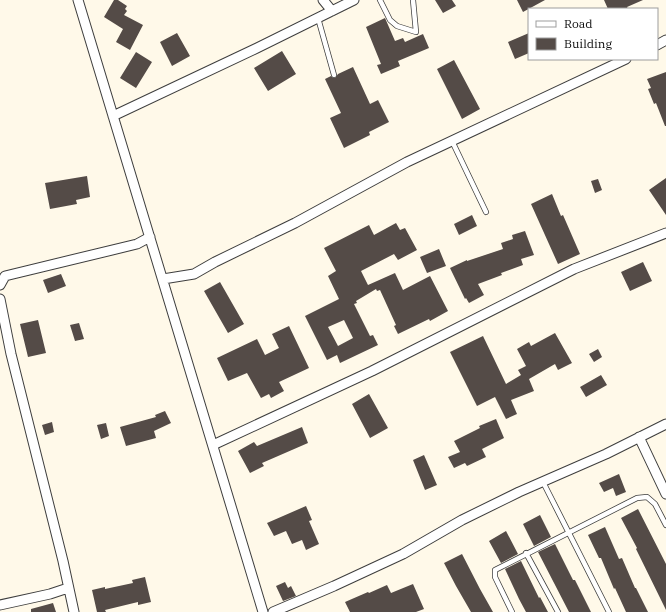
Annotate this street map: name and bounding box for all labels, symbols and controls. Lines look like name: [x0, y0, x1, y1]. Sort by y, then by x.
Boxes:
legend: [528, 8, 658, 60]
text: Road: [564, 16, 593, 31]
text: Building: [564, 36, 612, 51]

